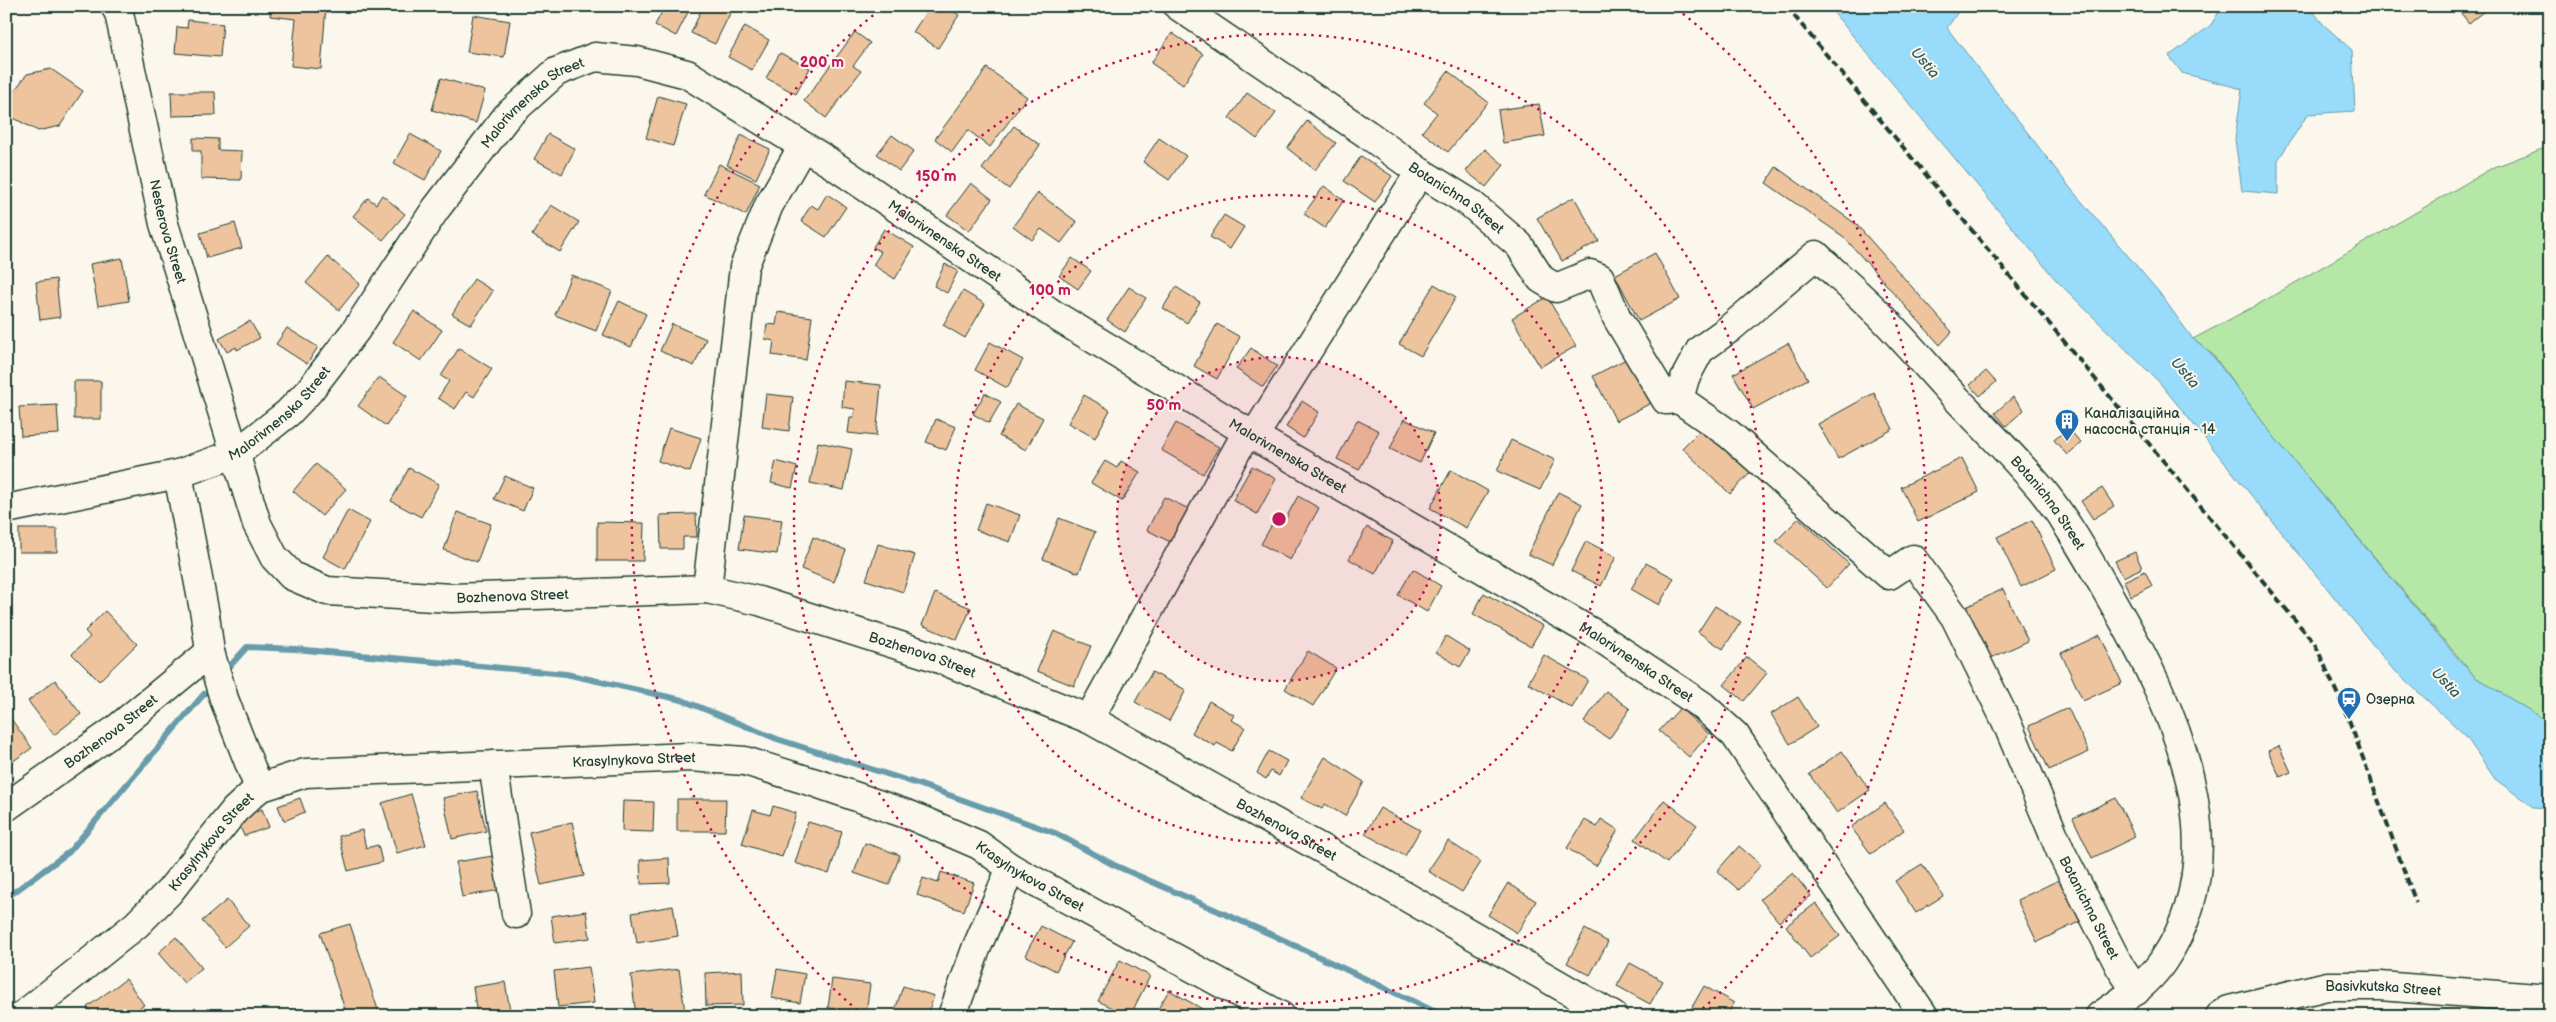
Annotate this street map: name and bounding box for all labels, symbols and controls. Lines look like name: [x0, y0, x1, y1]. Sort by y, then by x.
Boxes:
water label: Ustia: [1907, 44, 1943, 82]
street label: Malorivnenska Street: [477, 53, 587, 151]
text: 200 m: [800, 53, 844, 72]
street label: Botanichna Street: [1405, 158, 1508, 238]
text: 150 m: [915, 167, 957, 186]
street label: Nesterova Street: [146, 178, 191, 286]
street label: Malorivnenska Street: [885, 196, 1005, 285]
text: 100 m: [1029, 281, 1071, 300]
water label: Ustia: [2167, 354, 2203, 392]
street label: Malorivnenska Street: [226, 362, 334, 464]
text: 50 m: [1147, 396, 1182, 415]
place label: Каналізаційна насосна станція - 14: [2084, 405, 2216, 438]
building icon: Каналізаційна насосна станція - 14: [2054, 408, 2080, 442]
street label: Malorivnenska Street: [1226, 415, 1350, 497]
street label: Botanichna Street: [2007, 452, 2089, 553]
centre of rings: [1270, 510, 1288, 528]
street label: Bozhenova Street: [456, 585, 570, 606]
street label: Malorivnenska Street: [1576, 618, 1697, 706]
street label: Bozhenova Street: [867, 628, 979, 681]
water label: Ustia: [2427, 664, 2465, 702]
station icon: Озерна: [2336, 686, 2362, 720]
street label: Bozhenova Street: [61, 690, 161, 772]
place label: Озерна: [2366, 691, 2415, 708]
street label: Krasylnykova Street: [572, 748, 697, 770]
street label: Krasylnykova Street: [165, 788, 257, 894]
street label: Bozhenova Street: [1233, 794, 1341, 864]
street label: Krasylnykova Street: [973, 837, 1088, 915]
street label: Botanichna Street: [2056, 853, 2123, 962]
street label: Basivkutska Street: [2325, 977, 2443, 999]

